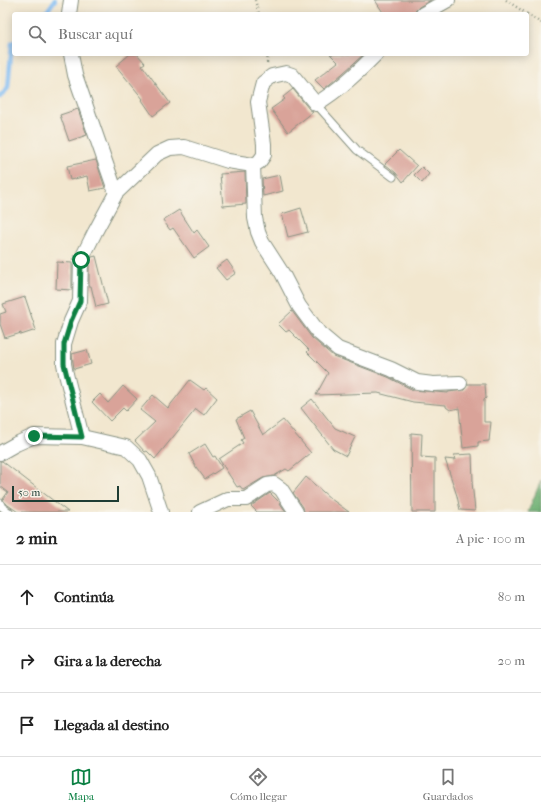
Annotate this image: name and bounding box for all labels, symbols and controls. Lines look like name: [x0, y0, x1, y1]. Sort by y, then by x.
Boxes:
search box: [12, 12, 529, 56]
icon: search: [26, 23, 48, 45]
text: Buscar aquí: [58, 25, 133, 43]
route start: [72, 251, 90, 269]
route end: [25, 427, 43, 445]
scale bar: [12, 484, 119, 503]
text: 50 m: [18, 486, 40, 499]
text: 2 min: [16, 528, 57, 548]
text: A pie · 100 m: [456, 531, 525, 546]
icon: ahead: [16, 586, 38, 608]
text: Continúa: [54, 588, 114, 606]
text: 80 m: [498, 589, 525, 604]
icon: right: [16, 650, 38, 672]
text: Gira a la derecha: [54, 652, 161, 670]
text: 20 m: [498, 653, 525, 668]
icon: arrive: [16, 714, 38, 736]
text: Llegada al destino: [54, 716, 169, 734]
tab: Mapa: [68, 766, 94, 803]
tab: Cómo llegar: [230, 766, 287, 803]
tab: Guardados: [423, 766, 473, 803]

